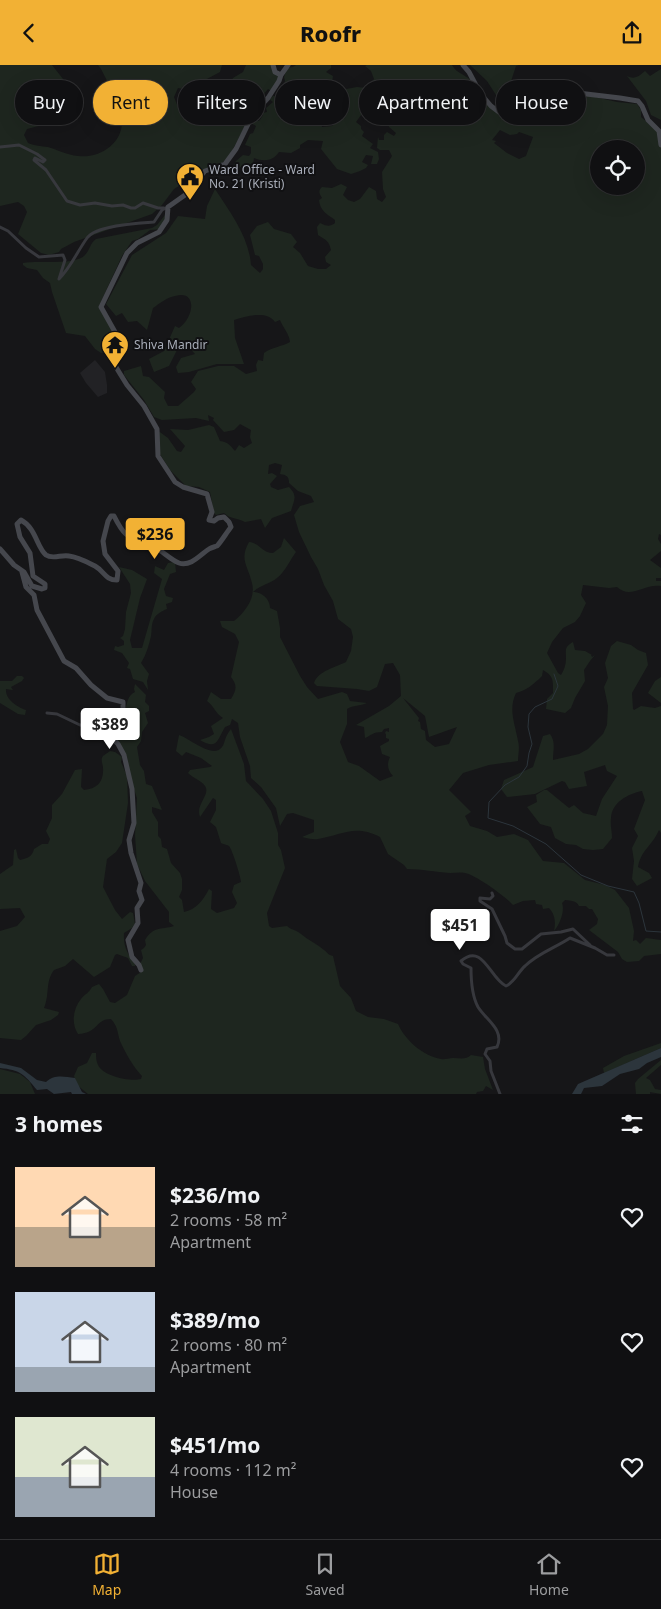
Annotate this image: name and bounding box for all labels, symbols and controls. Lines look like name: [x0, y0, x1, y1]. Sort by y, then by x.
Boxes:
text: Roofr: [300, 18, 361, 48]
icon: back: [15, 19, 43, 47]
icon: share: [618, 19, 646, 47]
chip: Buy: [15, 80, 83, 125]
chip: Rent: [93, 80, 168, 125]
chip: Filters: [178, 80, 265, 125]
chip: New: [275, 80, 349, 125]
chip: Apartment: [359, 80, 486, 125]
chip: House: [496, 80, 586, 125]
map controls: [590, 140, 645, 195]
button: locate: [590, 140, 645, 195]
place label: Ward Office - Ward No. 21 (Kristi): [209, 161, 315, 192]
public building icon: Ward Office - Ward No. 21 (Kristi): [175, 162, 205, 201]
temple icon: Shiva Mandir: [100, 330, 130, 369]
place label: Shiva Mandir: [134, 336, 208, 353]
pin: $236: [125, 517, 185, 560]
text: $236: [137, 523, 173, 545]
pin: $389: [80, 707, 140, 750]
text: $389: [92, 713, 128, 735]
pin: $451: [430, 909, 490, 951]
text: $451: [442, 914, 478, 936]
text: 3 homes: [15, 1110, 103, 1138]
icon: filters: [618, 1110, 646, 1138]
text: $236/mo: [170, 1181, 260, 1209]
icon: home: [55, 1187, 115, 1247]
icon: heart: [618, 1203, 646, 1231]
text: 2 rooms · 58 m²: [170, 1209, 287, 1231]
text: Apartment: [170, 1231, 251, 1253]
text: $389/mo: [170, 1306, 260, 1334]
icon: home: [55, 1312, 115, 1372]
icon: heart: [618, 1328, 646, 1356]
text: 2 rooms · 80 m²: [170, 1334, 287, 1356]
text: Apartment: [170, 1356, 251, 1378]
text: $451/mo: [170, 1431, 260, 1459]
icon: home: [55, 1437, 115, 1497]
icon: heart: [618, 1453, 646, 1481]
text: 4 rooms · 112 m²: [170, 1459, 296, 1481]
text: House: [170, 1481, 218, 1503]
tab: Map: [92, 1550, 121, 1599]
tab: Saved: [306, 1550, 345, 1599]
tab: Home: [529, 1550, 569, 1599]

